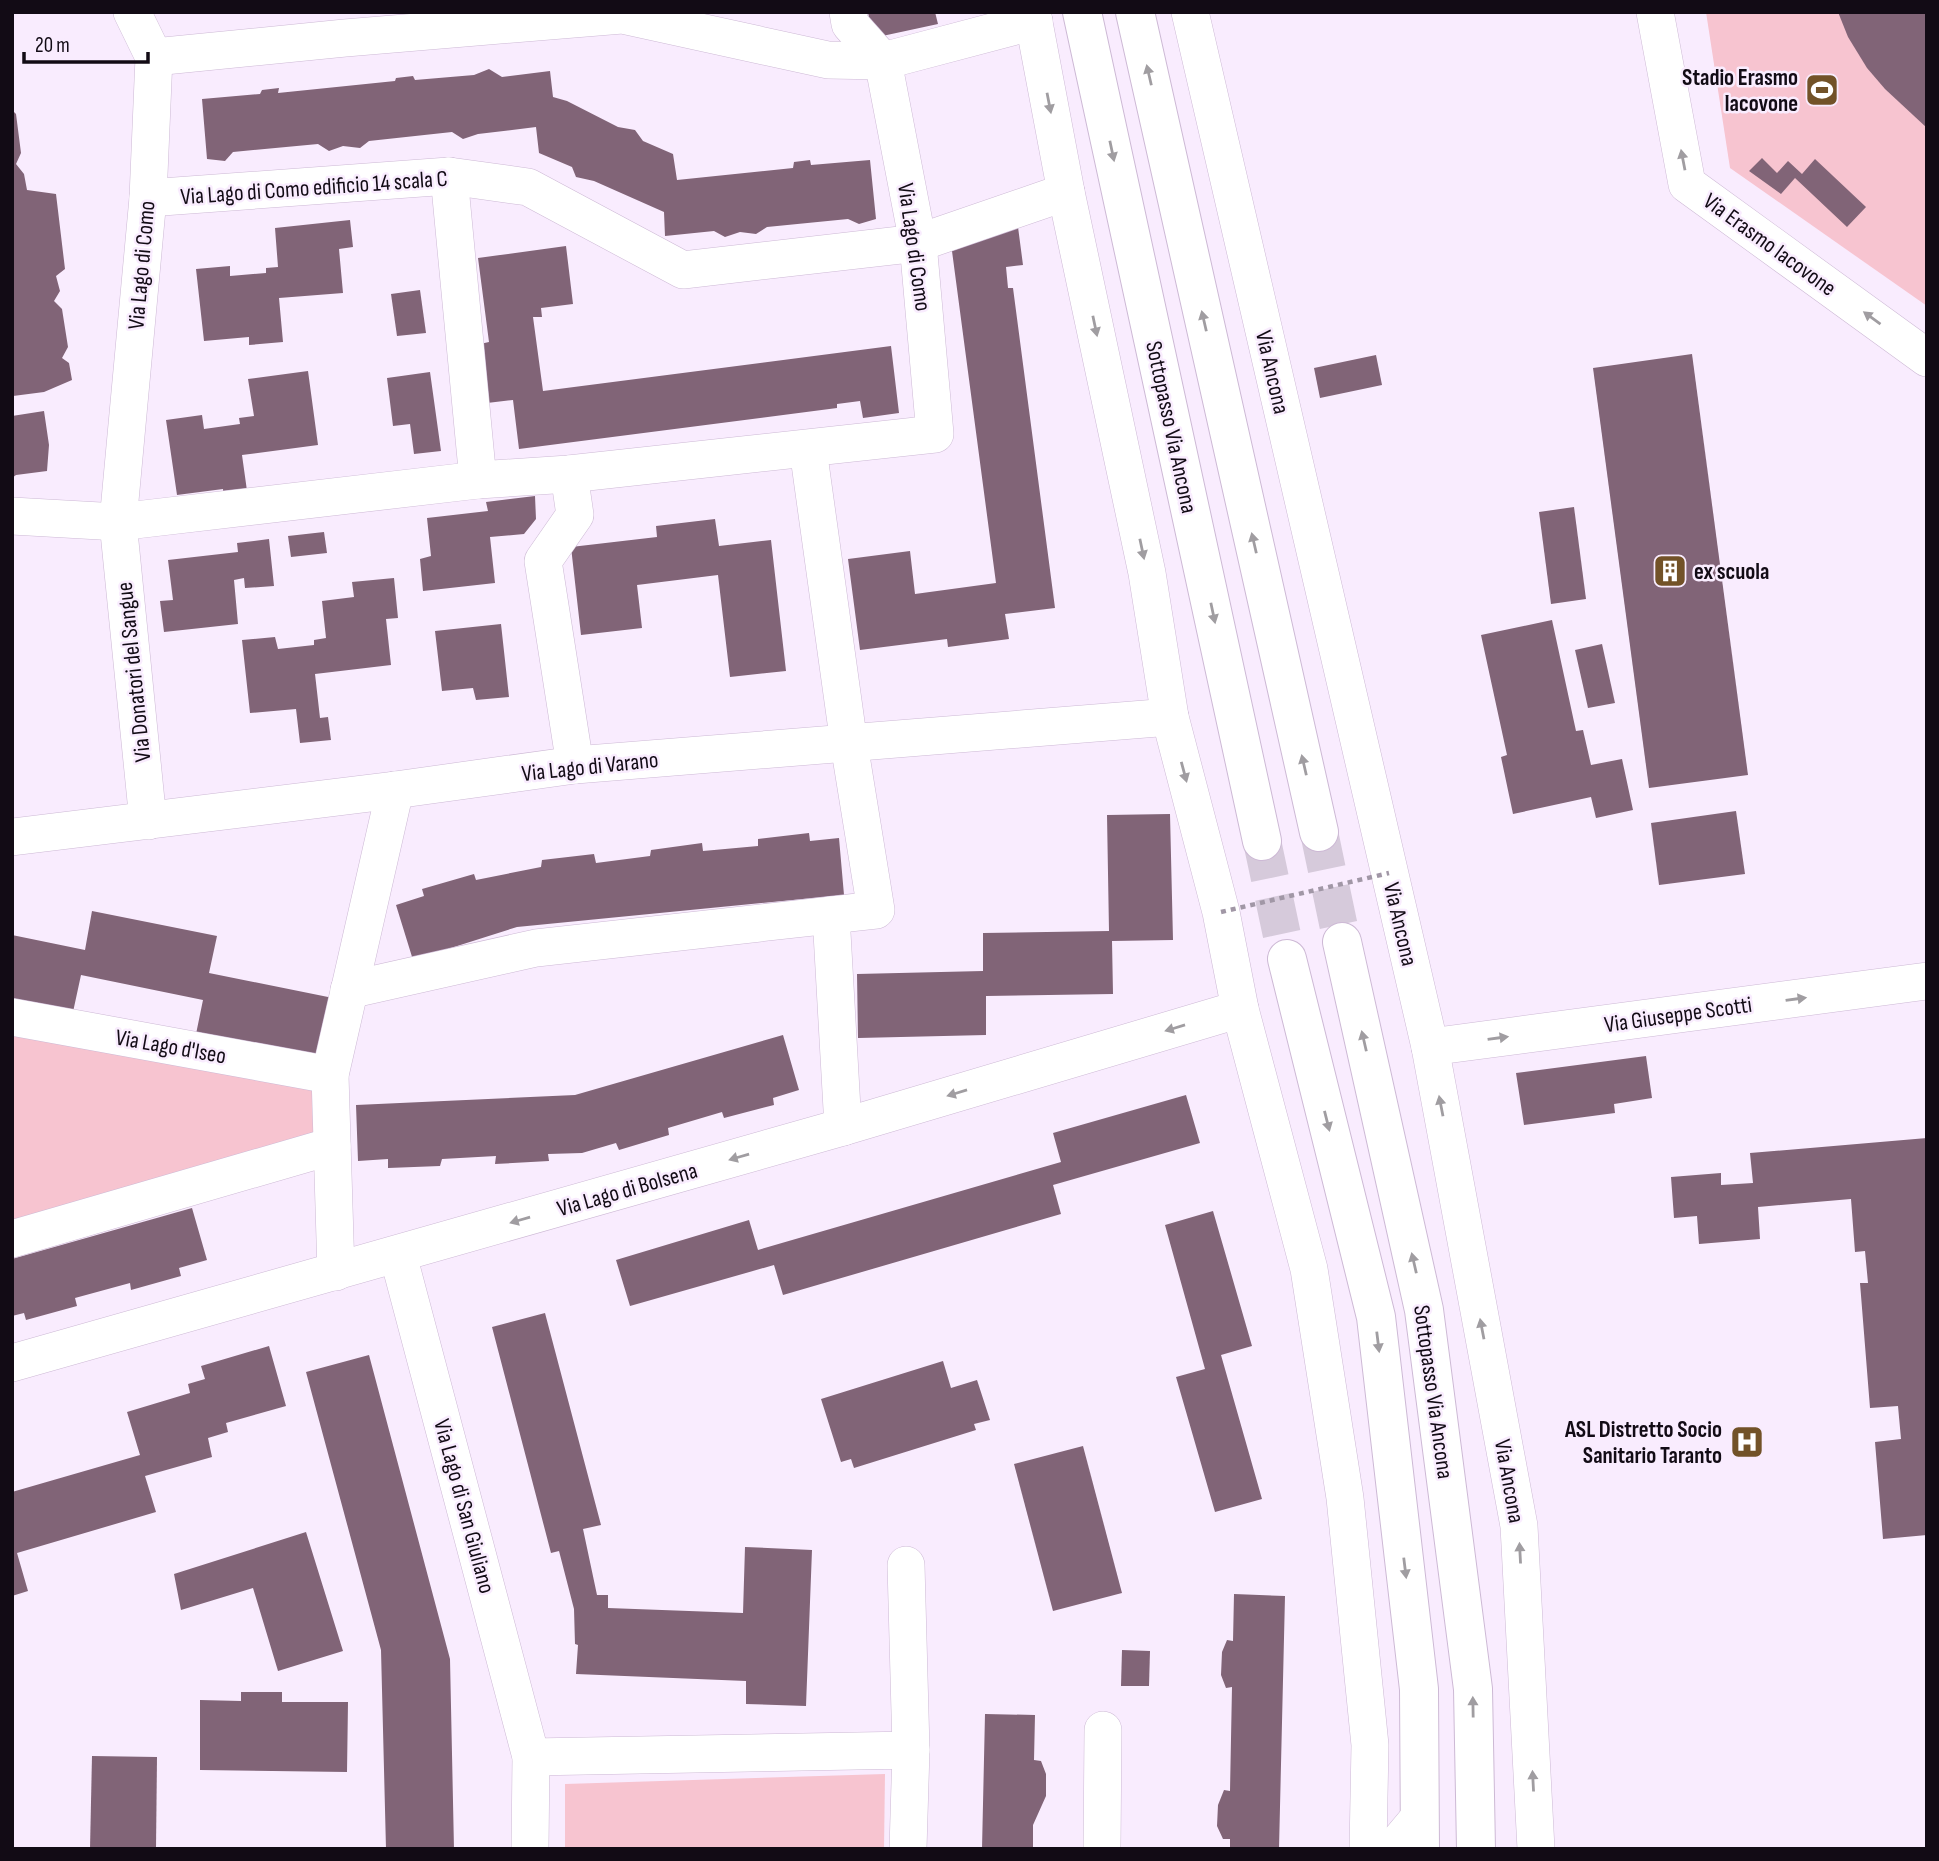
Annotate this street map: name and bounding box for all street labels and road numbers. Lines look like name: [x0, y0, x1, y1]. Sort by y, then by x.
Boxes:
street label: Via Lago di Como edificio 14 scala C: [179, 165, 449, 211]
street label: Via Lago di Como: [891, 181, 937, 313]
street label: Via Erasmo Iacovone: [1698, 187, 1841, 302]
street label: Via Lago di Como: [122, 200, 162, 331]
street label: Via Ancona: [1249, 328, 1295, 417]
street label: Sottopasso Via Ancona: [1139, 339, 1203, 516]
street label: Via Donatori del Sangue: [111, 580, 157, 763]
street label: Via Lago di Varano: [520, 746, 660, 788]
street label: Via Ancona: [1377, 880, 1423, 969]
street label: Via Giuseppe Scotti: [1603, 991, 1754, 1039]
street label: Via Lago d'Iseo: [113, 1023, 228, 1070]
street label: Via Lago di Bolsena: [554, 1157, 701, 1223]
street label: Sottopasso Via Ancona: [1407, 1303, 1459, 1481]
street label: Via Lago di San Giuliano: [427, 1416, 501, 1596]
street label: Via Ancona: [1488, 1437, 1530, 1525]

